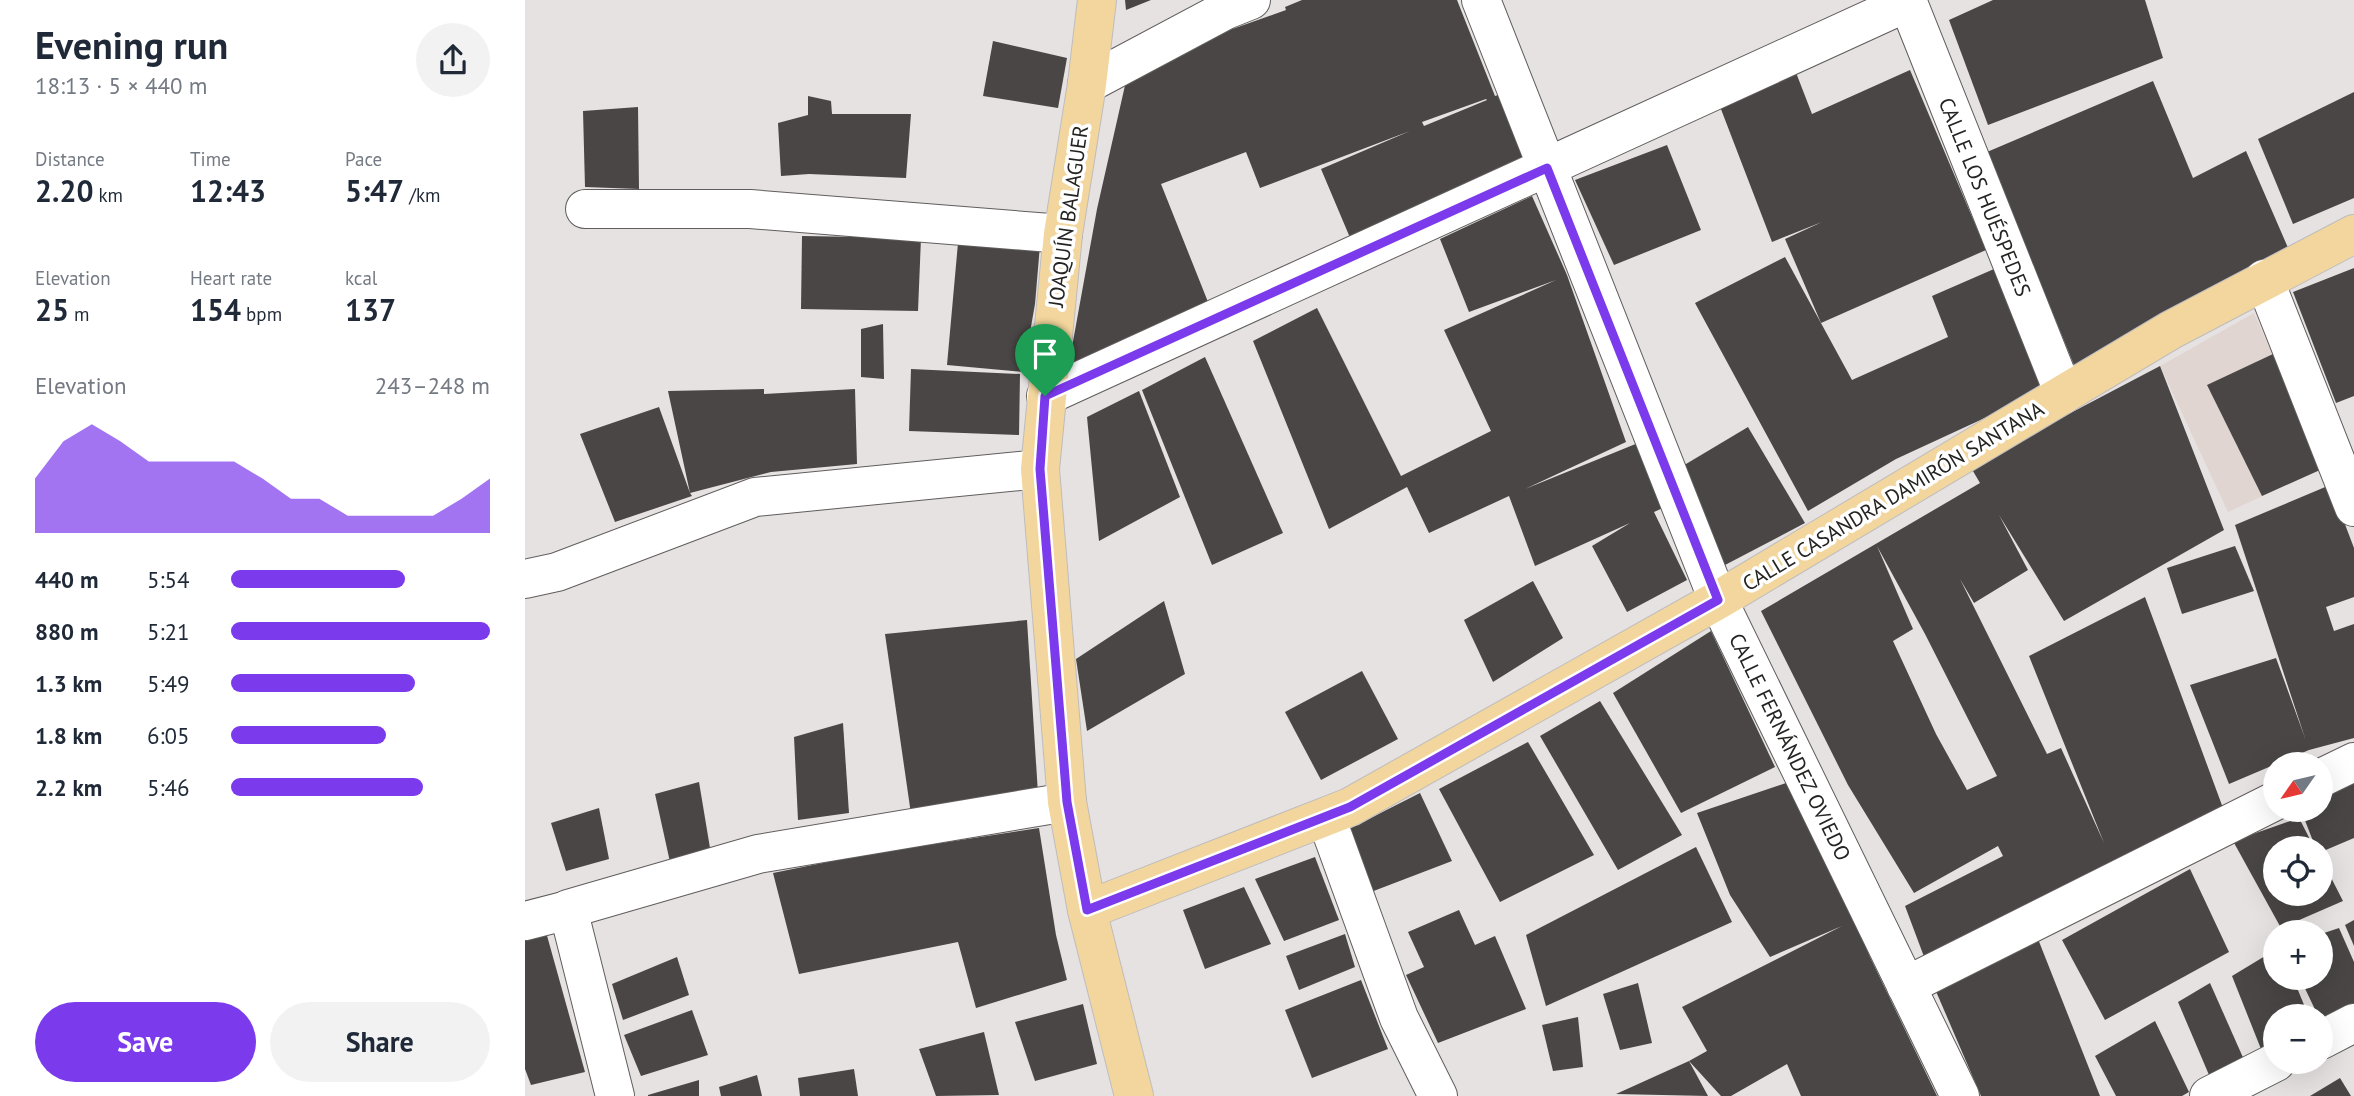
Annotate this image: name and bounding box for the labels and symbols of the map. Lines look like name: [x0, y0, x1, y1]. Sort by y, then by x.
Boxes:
street label: CALLE LOS HUÉSPEDES: [1933, 94, 2037, 300]
street label: JOAQUÍN BALAGUER: [1042, 123, 1094, 310]
pin: [1015, 324, 1075, 396]
street label: CALLE CASANDRA DAMIRÓN SANTANA: [1737, 395, 2049, 597]
street label: CALLE FERNÁNDEZ OVIEDO: [1723, 629, 1857, 865]
north arrow: [2263, 752, 2333, 822]

